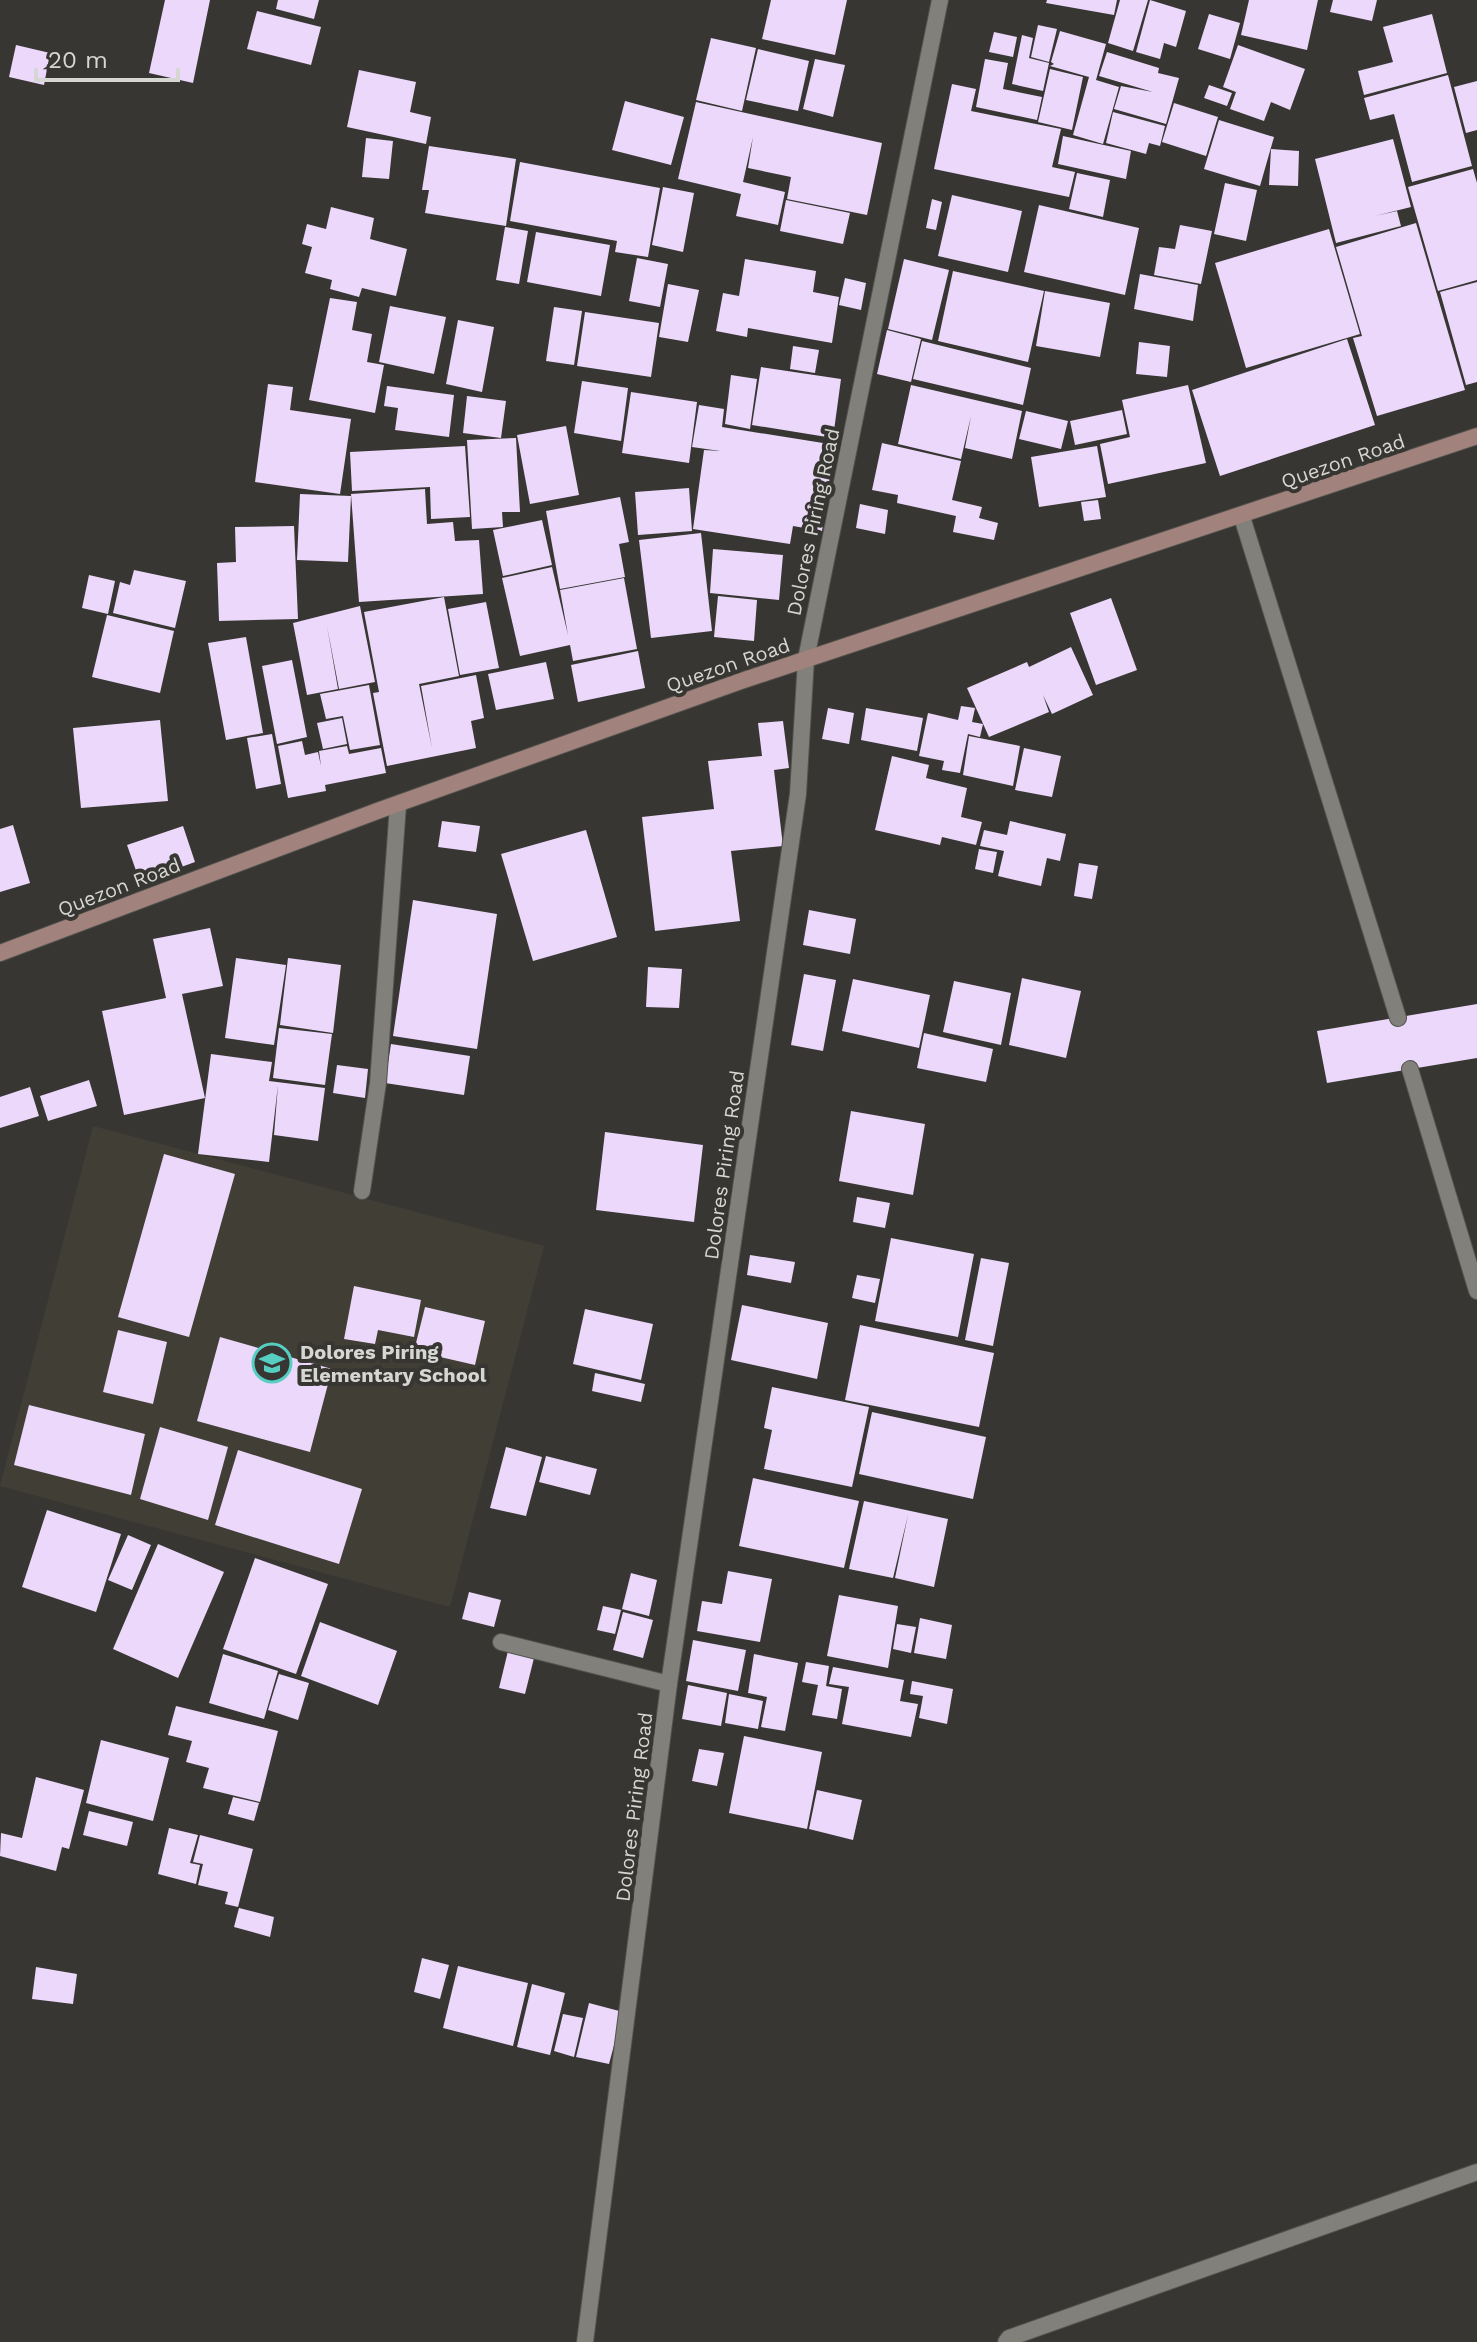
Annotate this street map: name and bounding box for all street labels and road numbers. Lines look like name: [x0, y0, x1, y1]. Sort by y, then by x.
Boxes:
street label: Dolores Piring Road: [781, 426, 845, 618]
street label: Quezon Road: [1278, 429, 1408, 493]
street label: Quezon Road: [663, 633, 793, 697]
street label: Quezon Road: [54, 853, 184, 921]
street label: Dolores Piring Road: [699, 1069, 749, 1261]
street label: Dolores Piring Road: [610, 1711, 658, 1903]

